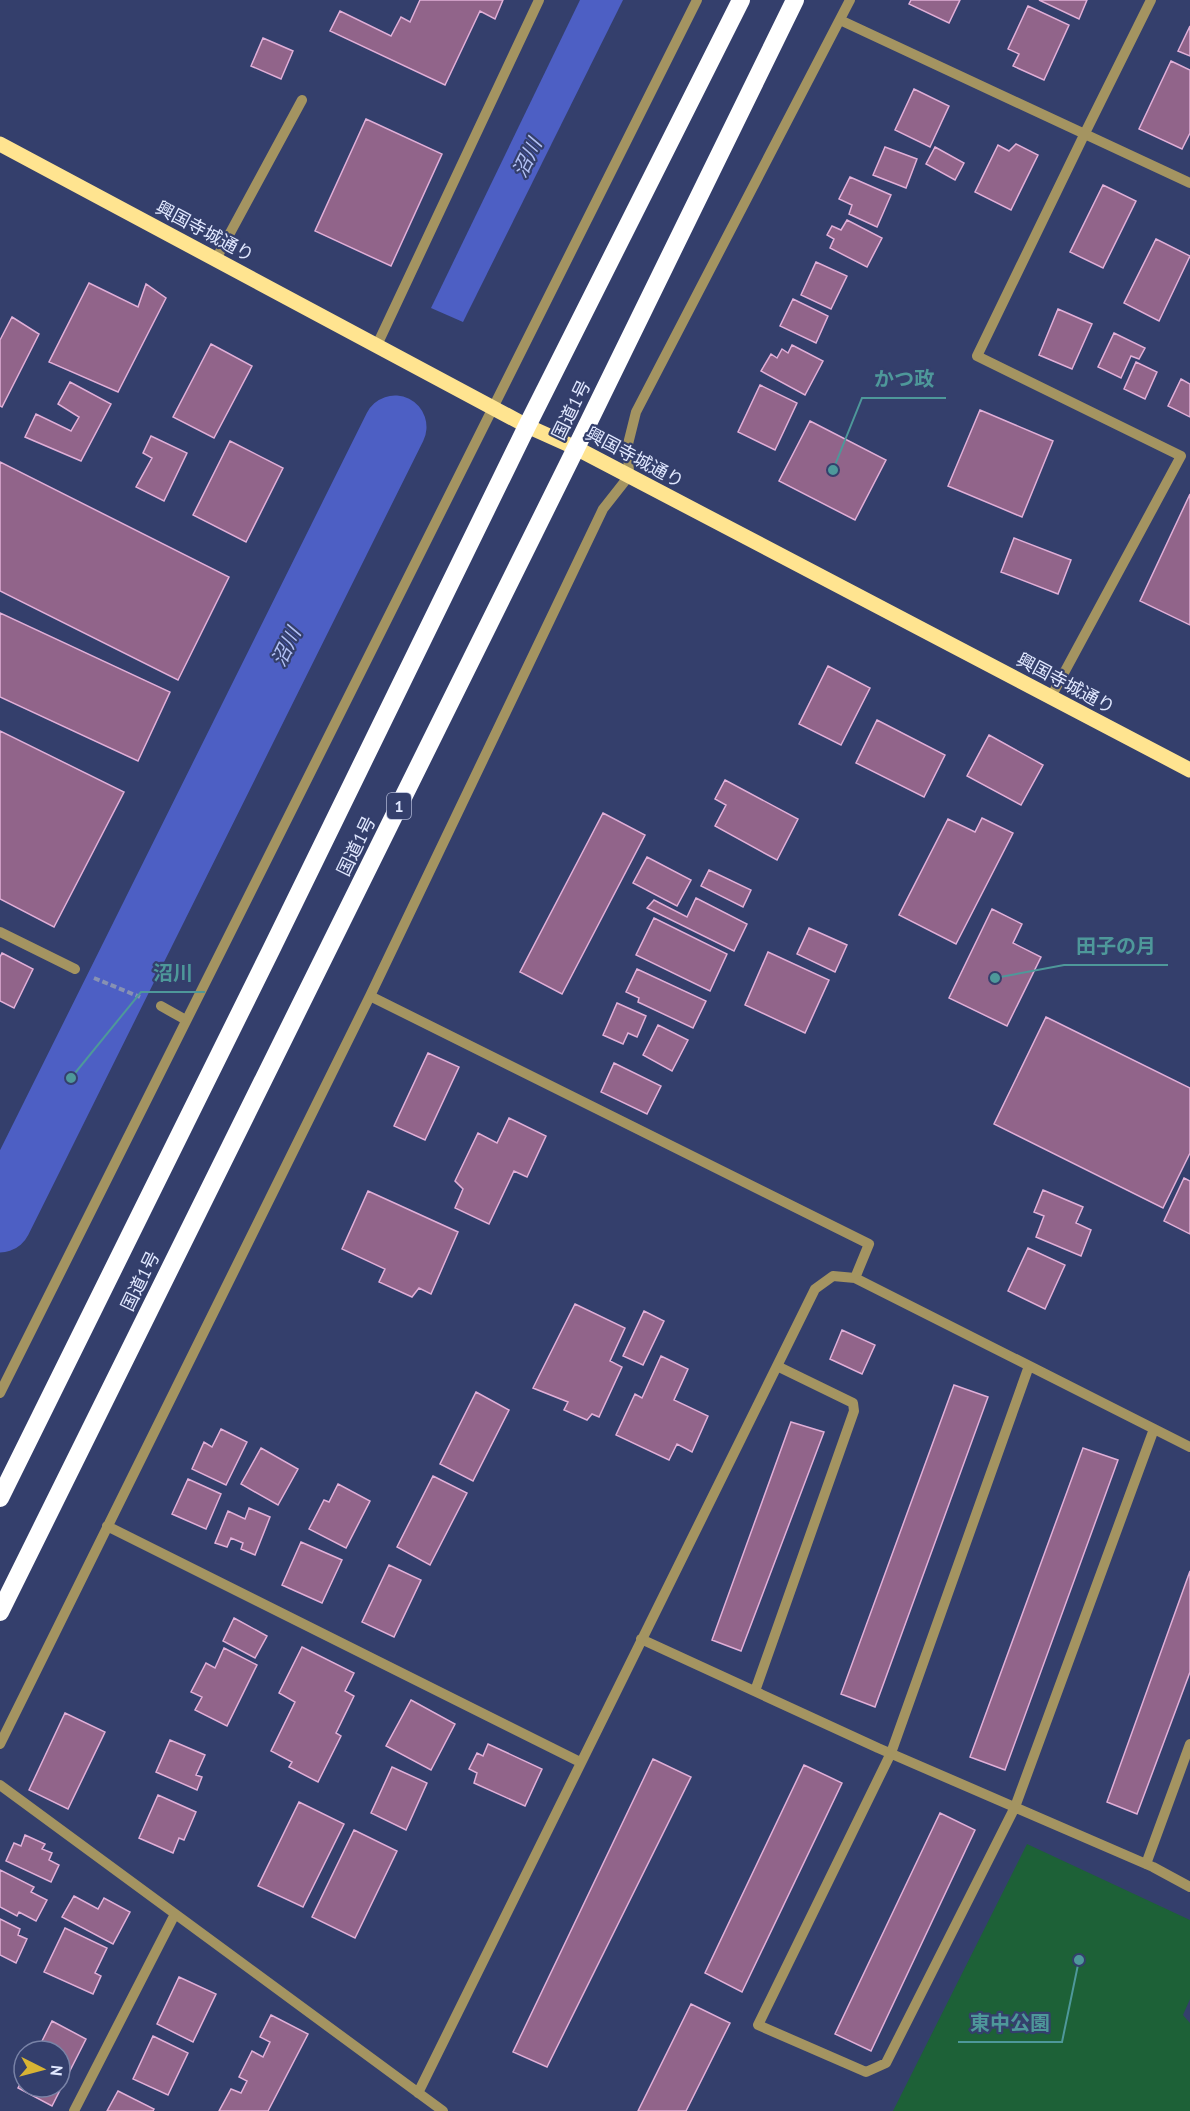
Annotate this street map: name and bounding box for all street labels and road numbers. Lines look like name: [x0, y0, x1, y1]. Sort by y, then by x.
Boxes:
street label: 興国寺城通り: [152, 195, 258, 267]
street label: 国道1号: [547, 376, 595, 444]
street label: 興国寺城通り: [582, 421, 688, 493]
street label: 興国寺城通り: [1013, 647, 1119, 719]
road number: 1: [387, 793, 411, 819]
street label: 国道1号: [332, 812, 380, 880]
street label: 国道1号: [116, 1247, 164, 1315]

